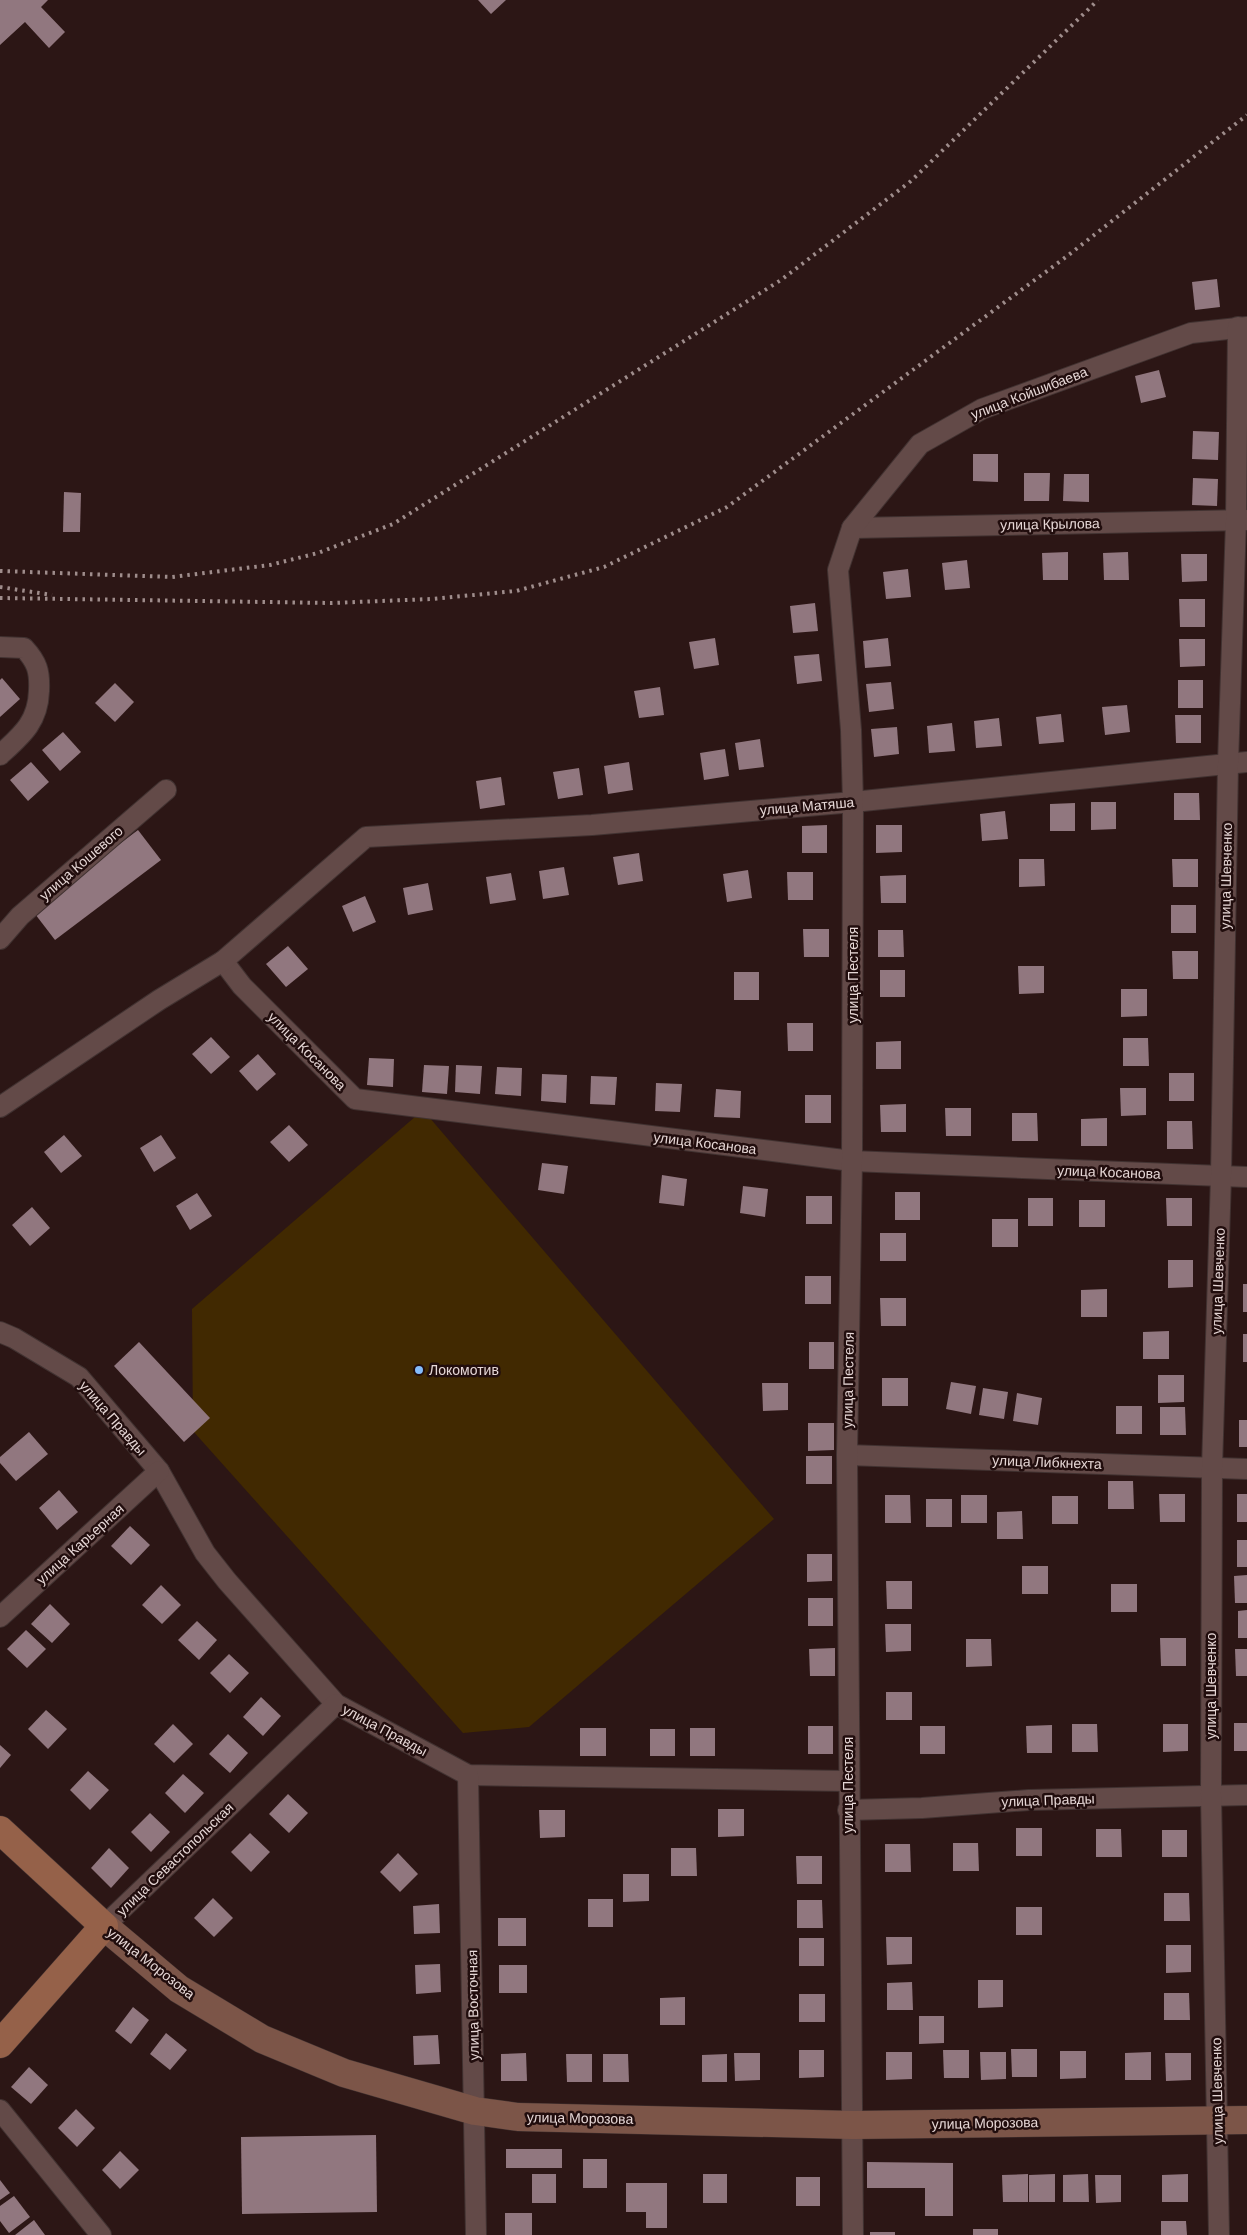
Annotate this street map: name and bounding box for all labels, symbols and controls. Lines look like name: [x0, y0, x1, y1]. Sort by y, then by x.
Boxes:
street label: улица Койшибаева: [968, 363, 1090, 423]
street label: улица Крылова: [1000, 515, 1100, 533]
street label: улица Матяша: [759, 794, 855, 818]
street label: улица Кошевого: [36, 822, 126, 903]
street label: улица Шевченко: [1217, 822, 1235, 929]
street label: улица Пестеля: [845, 927, 861, 1023]
street label: улица Косанова: [265, 1009, 349, 1093]
street label: улица Косанова: [653, 1129, 758, 1157]
street label: улица Косанова: [1057, 1162, 1161, 1182]
street label: улица Шевченко: [1208, 1227, 1228, 1335]
street label: улица Пестеля: [839, 1332, 857, 1428]
place label: Локомотив: [429, 1362, 499, 1378]
marker: Локомотив: [413, 1364, 425, 1376]
street label: улица Правды: [76, 1377, 150, 1459]
street label: улица Либкнехта: [992, 1452, 1102, 1472]
street label: улица Карьерная: [33, 1501, 127, 1587]
street label: улица Шевченко: [1203, 1632, 1219, 1739]
street label: улица Правды: [340, 1701, 430, 1759]
street label: улица Пестеля: [840, 1737, 856, 1833]
street label: улица Правды: [1001, 1790, 1095, 1810]
street label: улица Севастопольская: [113, 1799, 237, 1919]
street label: улица Морозова: [104, 1924, 198, 2002]
street label: улица Восточная: [464, 1950, 482, 2060]
street label: улица Шевченко: [1208, 2037, 1226, 2144]
street label: улица Морозова: [527, 2109, 634, 2127]
street label: улица Морозова: [932, 2114, 1039, 2132]

